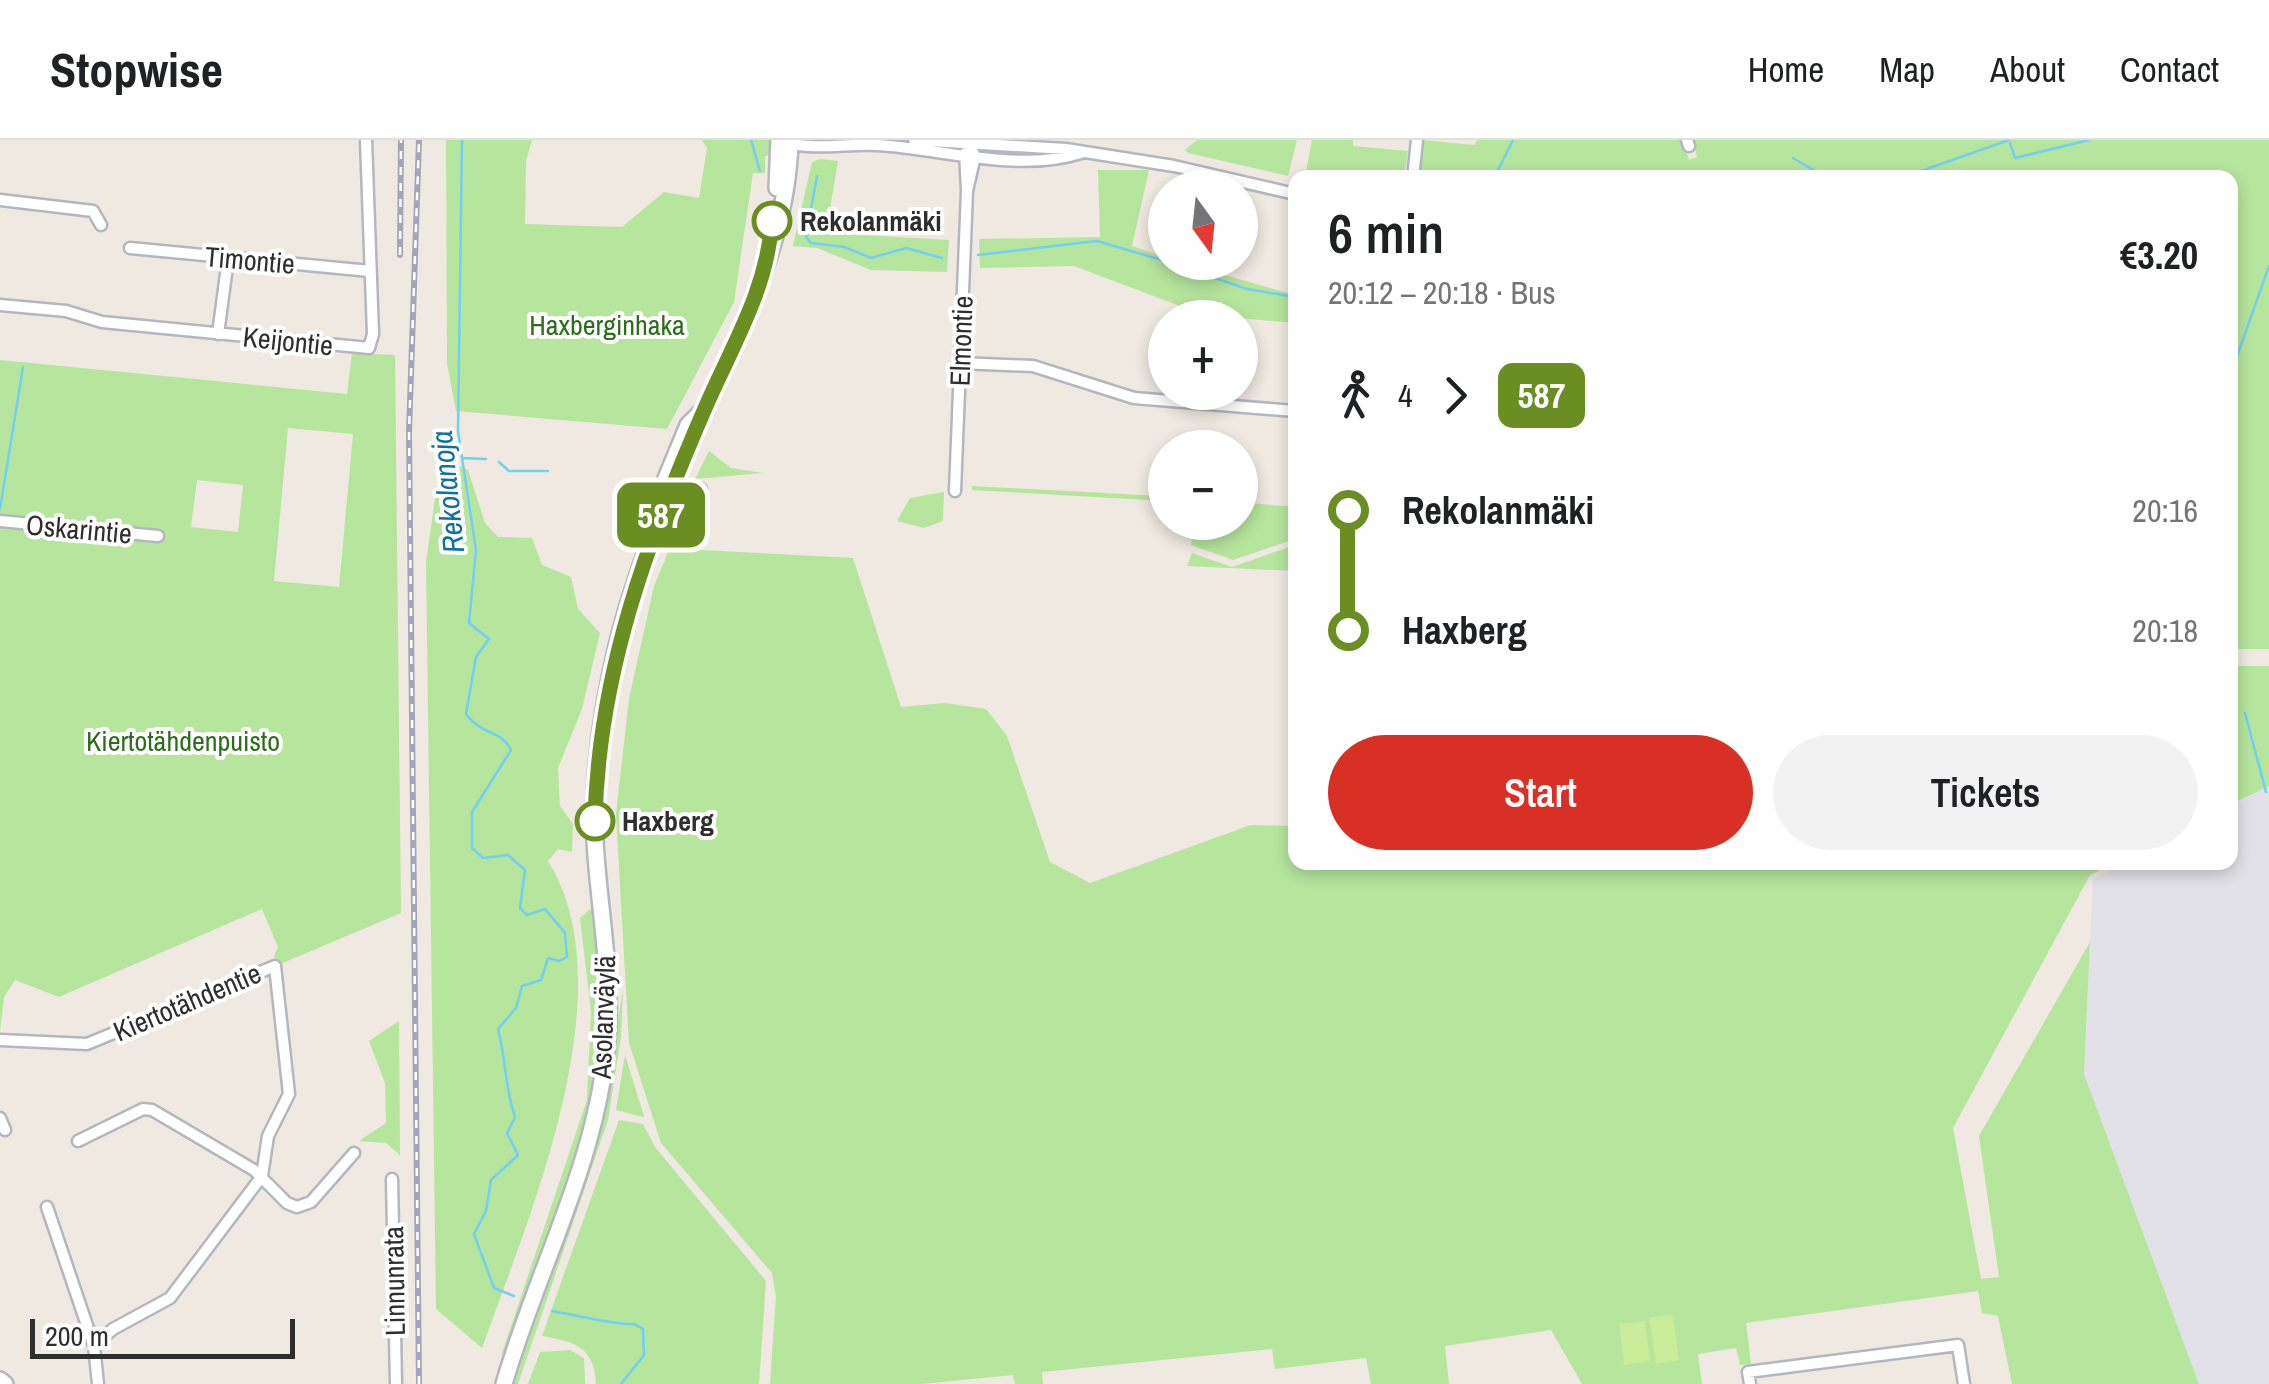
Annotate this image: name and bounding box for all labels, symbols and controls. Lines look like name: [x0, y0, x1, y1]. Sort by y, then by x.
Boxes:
text: Stopwise: [50, 37, 223, 102]
text: Home: [1748, 46, 1824, 93]
text: Map: [1879, 46, 1935, 93]
text: About: [1990, 46, 2065, 93]
text: Contact: [2120, 46, 2219, 93]
north arrow: [1148, 170, 1258, 280]
map controls: [1148, 170, 1258, 540]
text: 6 min: [1328, 196, 1444, 270]
marker: Rekolanmäki: [753, 202, 791, 240]
place label: Rekolanmäki: [800, 202, 942, 240]
text: €3.20: [2120, 230, 2198, 281]
street label: Timontie: [203, 237, 297, 283]
text: 20:12 – 20:18 · Bus: [1328, 271, 1556, 314]
street label: Elmontie: [940, 295, 982, 387]
button: +: [1148, 300, 1258, 410]
park label: Haxberginhaka: [529, 306, 685, 344]
street label: Keijontie: [241, 317, 335, 365]
icon: walk: [1328, 368, 1383, 423]
icon: forward: [1428, 368, 1483, 423]
text: 587: [1518, 372, 1565, 419]
text: 4: [1398, 374, 1413, 417]
water label: Rekolanoja: [421, 429, 473, 555]
button: −: [1148, 430, 1258, 540]
line badge: 587: [604, 482, 718, 548]
text: Rekolanmäki: [1402, 485, 1594, 536]
text: 20:16: [2132, 489, 2198, 532]
text: 587: [637, 492, 685, 539]
street label: Oskarintie: [25, 505, 133, 553]
text: Haxberg: [1402, 605, 1527, 656]
text: 20:18: [2132, 609, 2198, 652]
park label: Kiertotähdenpuisto: [86, 722, 280, 760]
button: Start: [1328, 735, 1753, 850]
button: Tickets: [1773, 735, 2198, 850]
marker: Haxberg: [576, 802, 614, 840]
place label: Haxberg: [622, 802, 714, 840]
street label: Kiertotähdentie: [107, 954, 267, 1050]
street label: Asolanväylä: [582, 954, 624, 1081]
street label: Linnunrata: [374, 1226, 414, 1336]
scale bar: [30, 1314, 295, 1358]
text: 200 m: [45, 1317, 109, 1355]

